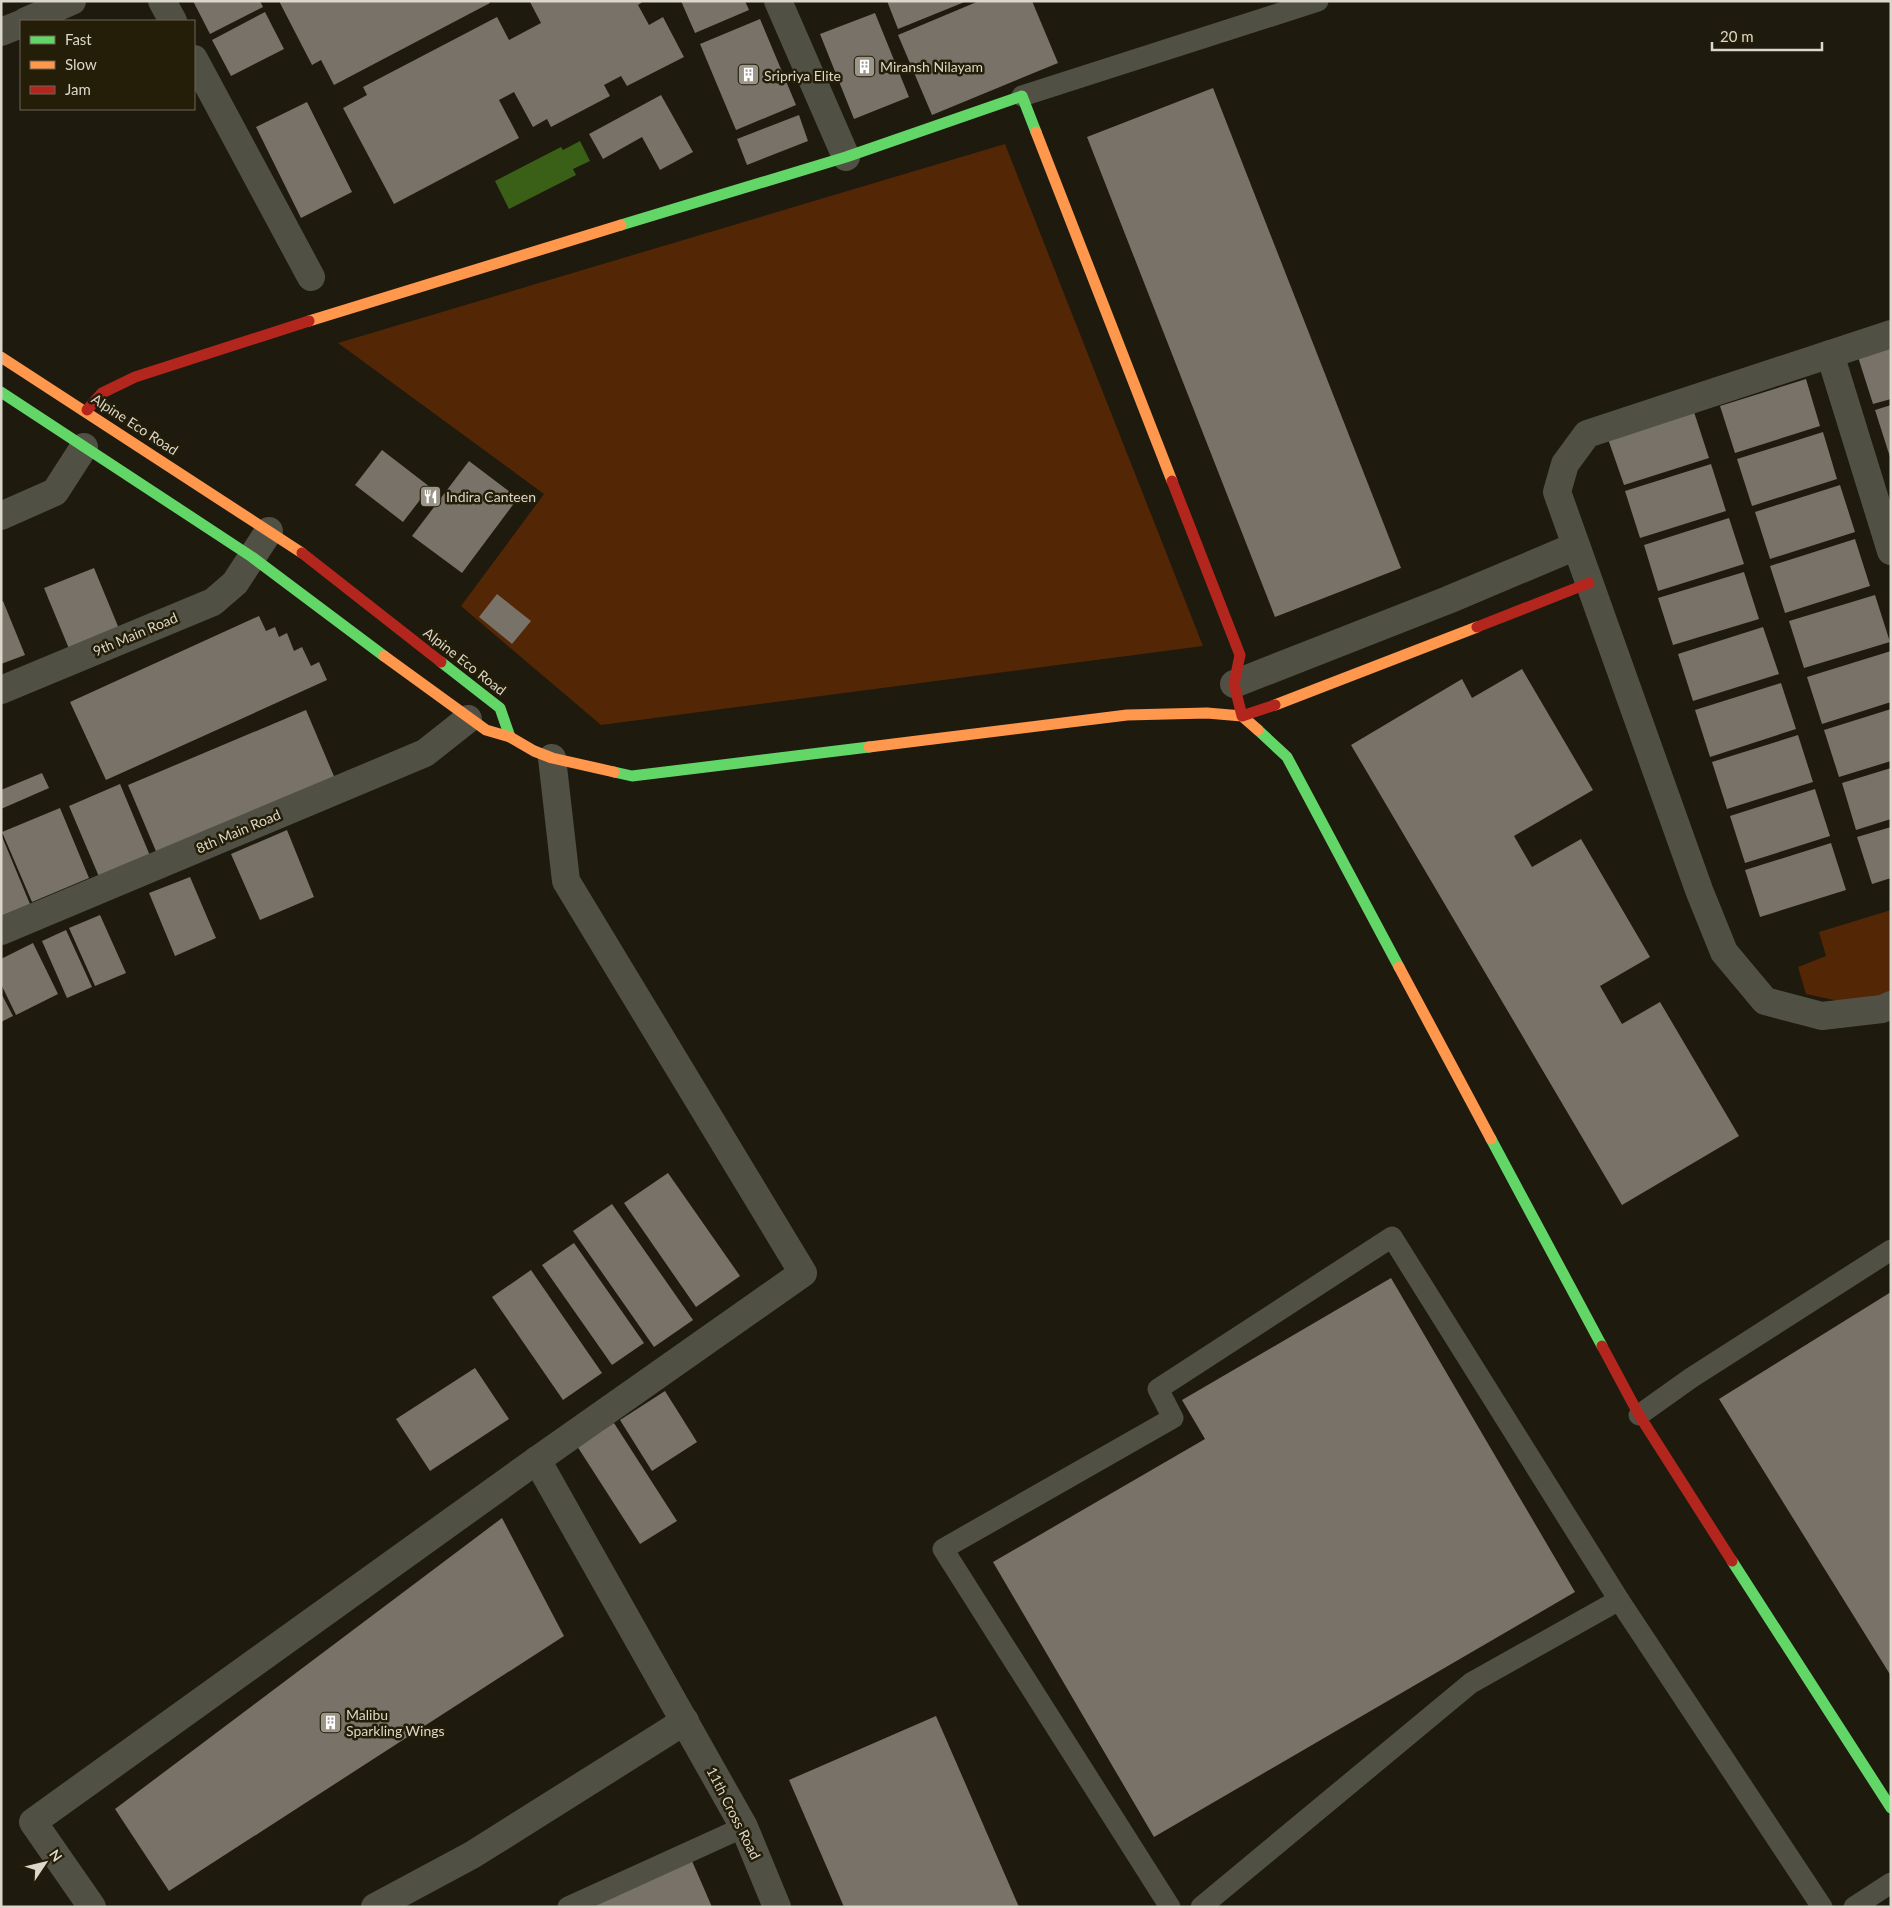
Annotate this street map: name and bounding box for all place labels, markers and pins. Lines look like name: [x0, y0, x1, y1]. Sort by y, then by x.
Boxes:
building icon: Miransh Nilayam: [852, 54, 876, 78]
place label: Miransh Nilayam: [880, 58, 983, 75]
building icon: Sripriya Elite: [736, 63, 760, 87]
place label: Sripriya Elite: [764, 67, 841, 84]
restaurant icon: Indira Canteen: [418, 484, 442, 508]
place label: Indira Canteen: [446, 488, 536, 505]
place label: Malibu Sparkling Wings: [346, 1706, 445, 1739]
building icon: Malibu Sparkling Wings: [318, 1710, 342, 1734]

